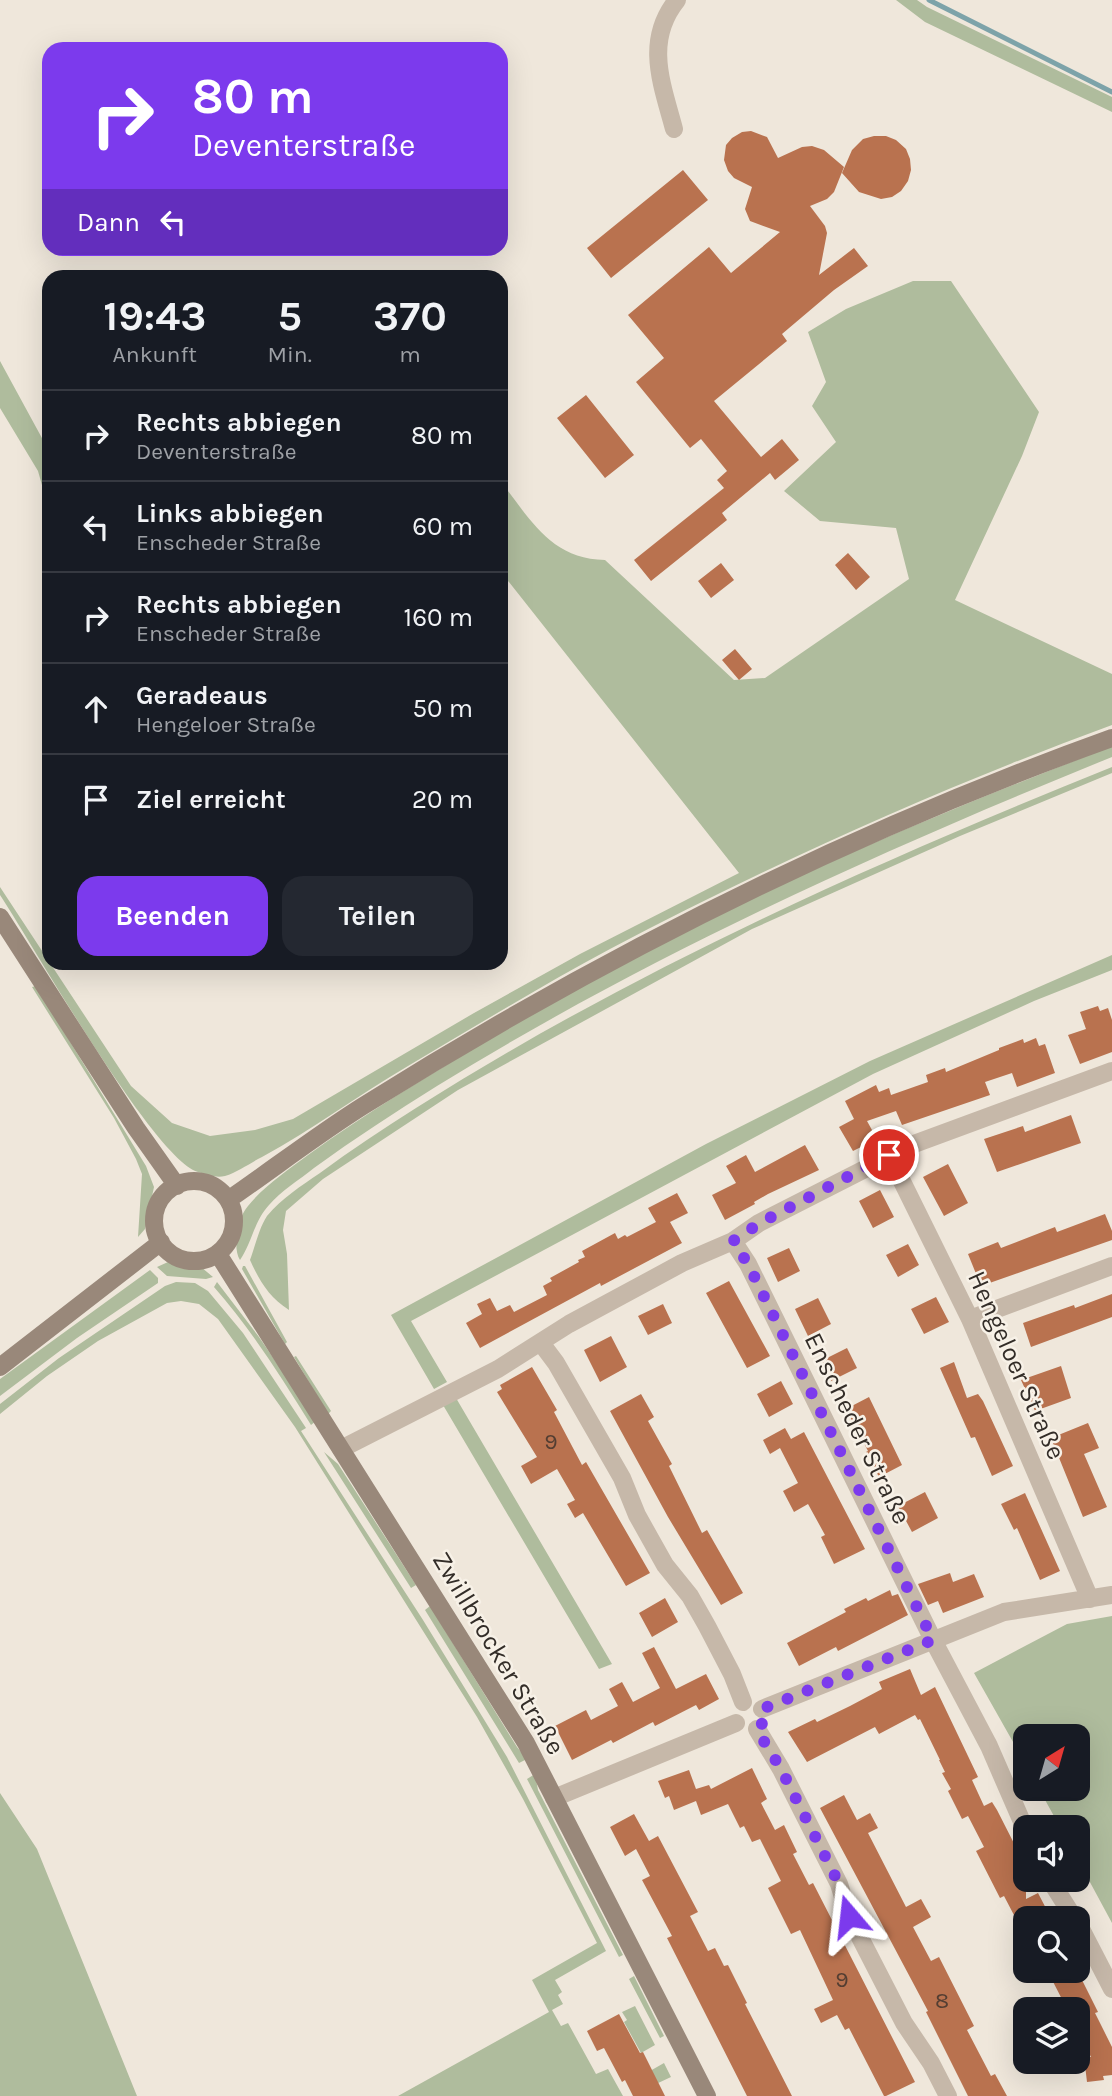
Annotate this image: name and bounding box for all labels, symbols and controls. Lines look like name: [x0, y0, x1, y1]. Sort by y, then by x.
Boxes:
text: 80 m: [192, 68, 314, 125]
icon: right: [77, 70, 168, 161]
text: Deventerstraße: [192, 127, 416, 164]
icon: left: [154, 203, 192, 241]
text: Dann: [77, 207, 140, 238]
text: 19:43: [103, 291, 206, 341]
text: 5: [277, 291, 302, 341]
text: 370: [373, 291, 447, 341]
text: Ankunft: [113, 341, 197, 368]
text: Min.: [268, 341, 312, 368]
text: m: [399, 341, 421, 368]
text: Rechts abbiegen: [136, 407, 342, 438]
icon: right: [77, 417, 115, 455]
text: 80 m: [411, 420, 473, 451]
text: Deventerstraße: [136, 438, 297, 465]
text: Links abbiegen: [136, 498, 324, 529]
icon: left: [77, 508, 115, 546]
text: 60 m: [412, 511, 473, 542]
text: Enscheder Straße: [136, 529, 321, 556]
text: Rechts abbiegen: [136, 589, 342, 620]
icon: right: [77, 599, 115, 637]
text: 160 m: [404, 602, 473, 633]
text: Enscheder Straße: [136, 620, 321, 647]
text: Geradeaus: [136, 680, 268, 711]
icon: ahead: [77, 690, 115, 728]
text: 50 m: [412, 693, 473, 724]
text: Hengeloer Straße: [136, 711, 316, 738]
icon: arrive: [77, 781, 115, 819]
text: Ziel erreicht: [136, 784, 286, 815]
text: 20 m: [412, 784, 473, 815]
button: Beenden: [77, 876, 268, 956]
button: Teilen: [282, 876, 473, 956]
pin: [859, 1125, 919, 1185]
icon: arrive: [870, 1136, 908, 1174]
street label: Hengeloer Straße: [961, 1266, 1072, 1464]
street label: Enscheder Straße: [798, 1327, 917, 1529]
house number: 9: [544, 1428, 558, 1455]
street label: Zwillbrocker Straße: [426, 1546, 571, 1760]
north arrow: [1013, 1724, 1090, 1801]
map controls: [1013, 1724, 1090, 2074]
button: sound: [1013, 1815, 1090, 1892]
position arrow: [812, 1879, 886, 1953]
button: search: [1013, 1906, 1090, 1983]
house number: 9: [835, 1966, 849, 1993]
house number: 8: [935, 1987, 949, 2014]
button: layers: [1013, 1997, 1090, 2074]

